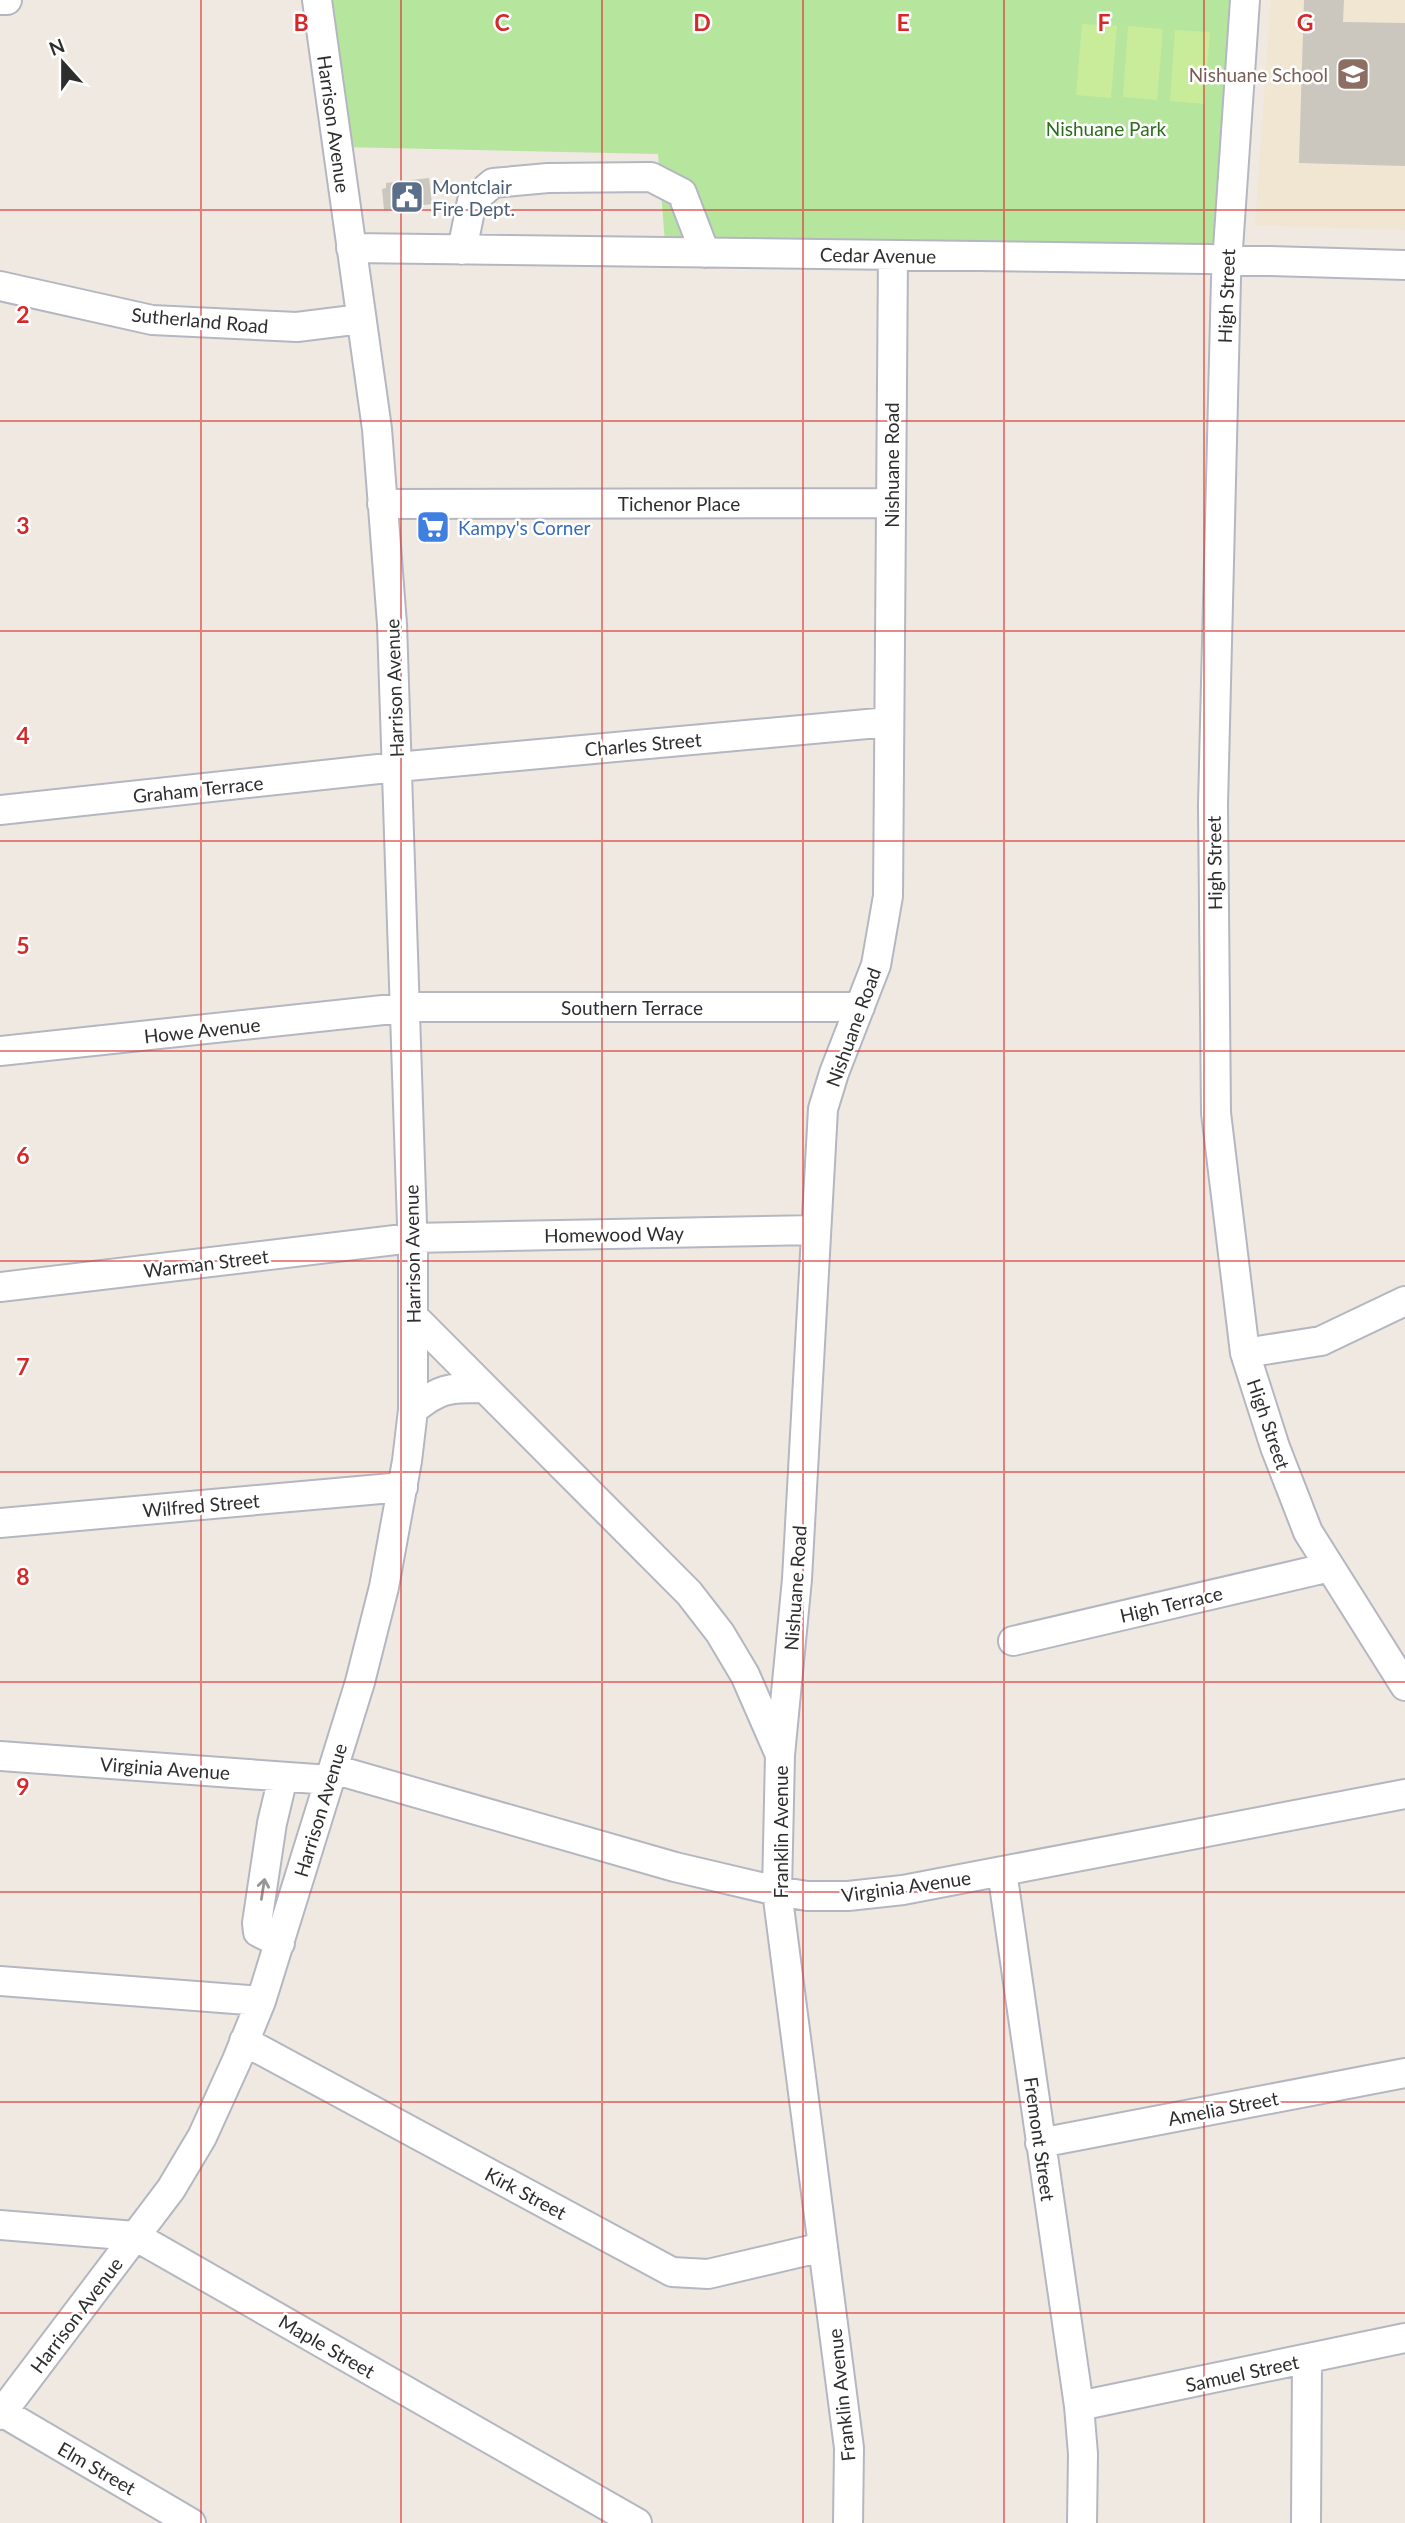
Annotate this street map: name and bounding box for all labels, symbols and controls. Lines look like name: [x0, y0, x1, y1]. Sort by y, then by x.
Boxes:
text: B: [293, 8, 309, 36]
text: C: [494, 8, 510, 36]
text: D: [693, 8, 711, 36]
text: E: [896, 8, 910, 36]
text: F: [1097, 8, 1111, 36]
text: G: [1297, 8, 1313, 36]
north arrow: [28, 28, 98, 98]
text: N: [46, 33, 68, 60]
street label: Harrison Avenue: [313, 54, 355, 194]
school or university icon: Nishuane School: [1334, 55, 1372, 93]
place label: Nishuane School: [1189, 63, 1328, 86]
park label: Nishuane Park: [1046, 117, 1167, 140]
place label: Montclair Fire Dept.: [432, 175, 515, 220]
public building icon: Montclair Fire Dept.: [388, 178, 426, 216]
street label: Cedar Avenue: [820, 242, 936, 268]
street label: High Street: [1213, 248, 1239, 344]
text: 2: [16, 300, 30, 328]
street label: Sutherland Road: [131, 303, 269, 337]
street label: Nishuane Road: [880, 402, 903, 528]
street label: Tichenor Place: [618, 492, 740, 515]
supermarket icon: Kampy's Corner: [414, 508, 452, 546]
text: 3: [16, 511, 30, 539]
place label: Kampy's Corner: [458, 516, 590, 539]
street label: Harrison Avenue: [380, 618, 408, 758]
text: 4: [16, 721, 30, 749]
street label: Charles Street: [584, 727, 703, 761]
street label: Graham Terrace: [132, 771, 264, 807]
street label: High Street: [1202, 815, 1226, 910]
text: 5: [16, 931, 30, 959]
street label: Nishuane Road: [821, 964, 885, 1090]
street label: Southern Terrace: [561, 996, 703, 1019]
street label: Howe Avenue: [143, 1012, 261, 1048]
text: 6: [16, 1141, 30, 1169]
street label: Harrison Avenue: [399, 1184, 425, 1324]
street label: Homewood Way: [544, 1221, 684, 1247]
street label: Warman Street: [142, 1244, 270, 1282]
text: 7: [16, 1352, 30, 1380]
street label: High Street: [1243, 1376, 1295, 1472]
street label: Wilfred Street: [142, 1488, 261, 1522]
street label: Nishuane Road: [779, 1525, 811, 1651]
text: 8: [16, 1562, 30, 1590]
street label: High Terrace: [1117, 1581, 1225, 1627]
street label: Harrison Avenue: [289, 1740, 351, 1880]
street label: Virginia Avenue: [99, 1752, 231, 1784]
street label: Franklin Avenue: [769, 1765, 792, 1899]
text: 9: [16, 1772, 30, 1800]
street label: Virginia Avenue: [840, 1866, 972, 1906]
one-way arrow: [257, 1878, 270, 1901]
street label: Fremont Street: [1020, 2075, 1060, 2203]
street label: Amelia Street: [1166, 2086, 1280, 2130]
street label: Kirk Street: [481, 2162, 571, 2224]
street label: Harrison Avenue: [25, 2253, 127, 2377]
street label: Maple Street: [275, 2309, 379, 2383]
street label: Franklin Avenue: [823, 2328, 859, 2462]
street label: Samuel Street: [1183, 2350, 1301, 2396]
street label: Elm Street: [54, 2437, 140, 2500]

